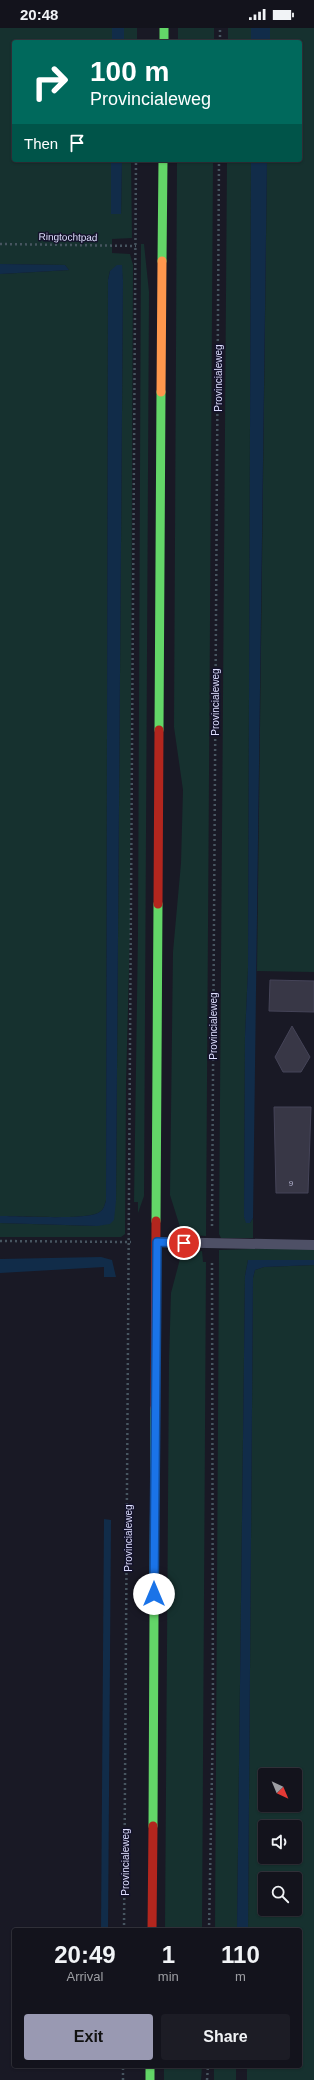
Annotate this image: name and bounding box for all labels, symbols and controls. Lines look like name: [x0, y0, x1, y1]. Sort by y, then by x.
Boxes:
text: 20:48: [20, 6, 58, 23]
icon: right: [24, 56, 76, 108]
text: 100 m: [90, 56, 169, 87]
text: Provincialeweg: [90, 89, 211, 109]
icon: arrive: [66, 132, 88, 154]
text: Then: [24, 135, 58, 152]
street label: Ringtochtpad: [38, 231, 98, 243]
street label: Provincialeweg: [213, 344, 224, 412]
street label: Provincialeweg: [210, 668, 221, 736]
street label: Provincialeweg: [208, 992, 219, 1060]
house number: 9: [289, 1179, 294, 1188]
pin: [167, 1226, 201, 1260]
icon: arrive: [173, 1232, 195, 1254]
street label: Provincialeweg: [123, 1504, 134, 1572]
position arrow: [133, 1573, 175, 1615]
north arrow: [258, 1768, 302, 1812]
map controls: [258, 1768, 302, 1916]
button: sound: [258, 1820, 302, 1864]
street label: Provincialeweg: [120, 1828, 131, 1896]
button: search: [258, 1872, 302, 1916]
text: 20:49: [54, 1941, 116, 1968]
text: 1: [162, 1941, 175, 1968]
text: 110: [221, 1941, 260, 1968]
text: Arrival: [67, 1969, 103, 1984]
text: min: [158, 1969, 179, 1984]
text: m: [235, 1969, 246, 1984]
button: Exit: [24, 2014, 153, 2060]
button: Share: [161, 2014, 290, 2060]

